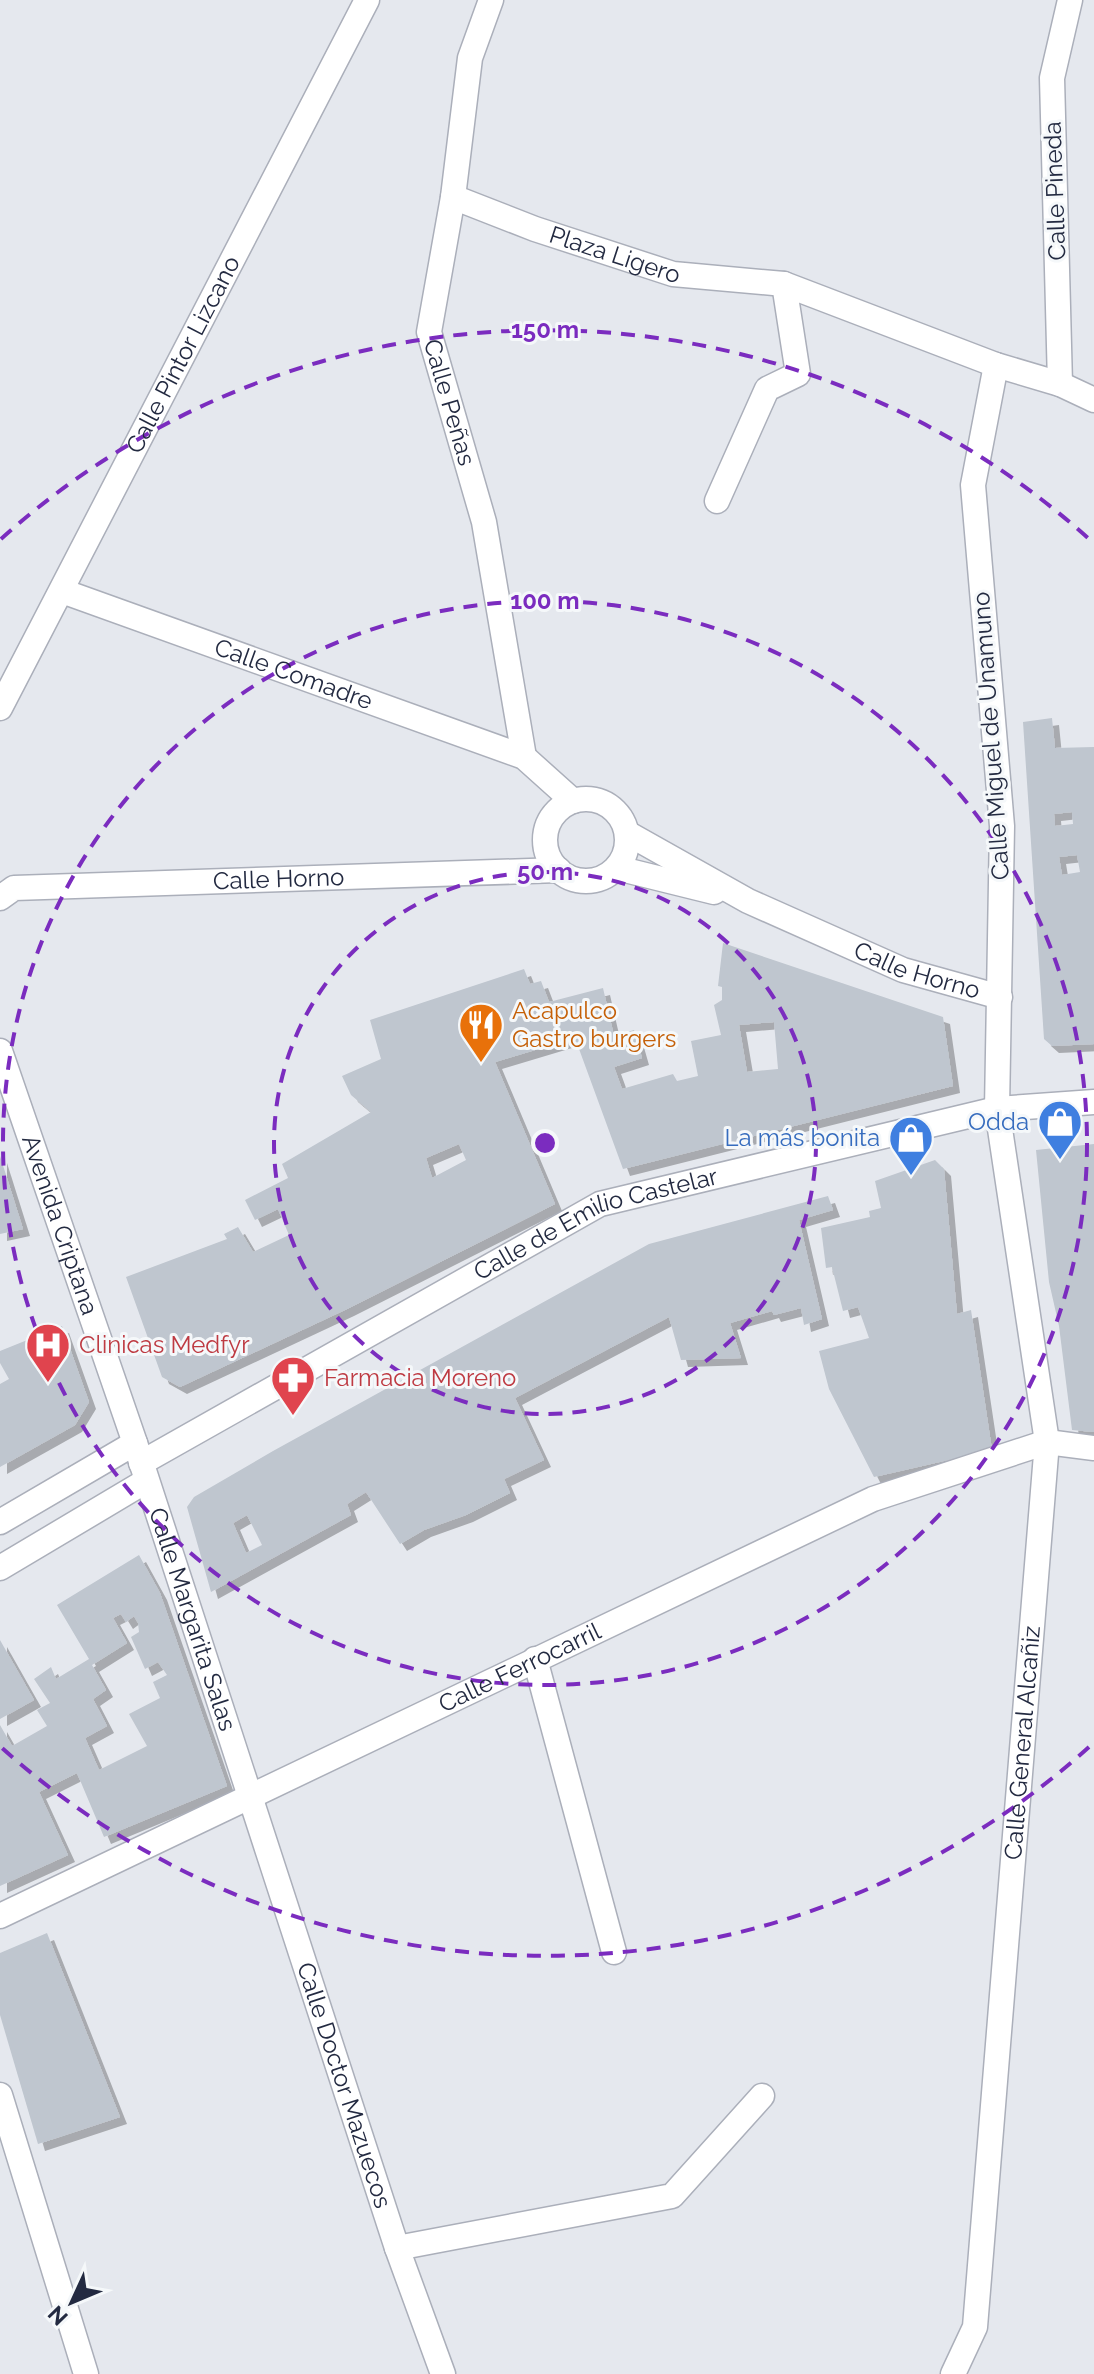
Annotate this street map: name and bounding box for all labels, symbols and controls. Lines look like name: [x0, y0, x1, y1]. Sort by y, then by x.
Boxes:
street label: Calle Pineda: [1038, 121, 1071, 261]
street label: Plaza Ligero: [546, 220, 684, 289]
street label: Calle Pintor Lizcano: [120, 251, 246, 458]
text: 150 m: [511, 315, 579, 344]
street label: Calle Peñas: [418, 336, 482, 469]
text: 100 m: [510, 586, 580, 615]
street label: Calle Miguel de Unamuno: [966, 591, 1015, 881]
street label: Calle Comadre: [211, 632, 377, 715]
text: 50 m: [517, 857, 573, 886]
street label: Calle Horno: [213, 862, 345, 895]
street label: Calle Horno: [850, 935, 983, 1005]
place label: Acapulco Gastro burgers: [512, 996, 676, 1053]
restaurant icon: Acapulco Gastro burgers: [457, 1001, 505, 1064]
shop icon: Odda: [1036, 1098, 1084, 1161]
place label: Odda: [968, 1107, 1029, 1136]
shop icon: La más bonita: [887, 1114, 935, 1177]
place label: La más bonita: [725, 1123, 880, 1152]
centre of rings: [531, 1129, 559, 1157]
street label: Avenida Criptana: [16, 1131, 105, 1319]
street label: Calle de Emilio Castelar: [468, 1161, 721, 1286]
hospital icon: Clinicas Medfyr: [24, 1321, 72, 1384]
place label: Clinicas Medfyr: [79, 1330, 250, 1359]
pharmacy icon: Farmacia Moreno: [269, 1354, 317, 1417]
place label: Farmacia Moreno: [324, 1363, 516, 1392]
street label: Calle Margarita Salas: [143, 1504, 243, 1734]
street label: Calle Ferrocarril: [434, 1616, 606, 1718]
street label: Calle General Alcañiz: [998, 1625, 1046, 1861]
street label: Calle Doctor Mazuecos: [291, 1959, 398, 2212]
north arrow: [32, 2262, 112, 2342]
text: N: [42, 2301, 73, 2331]

